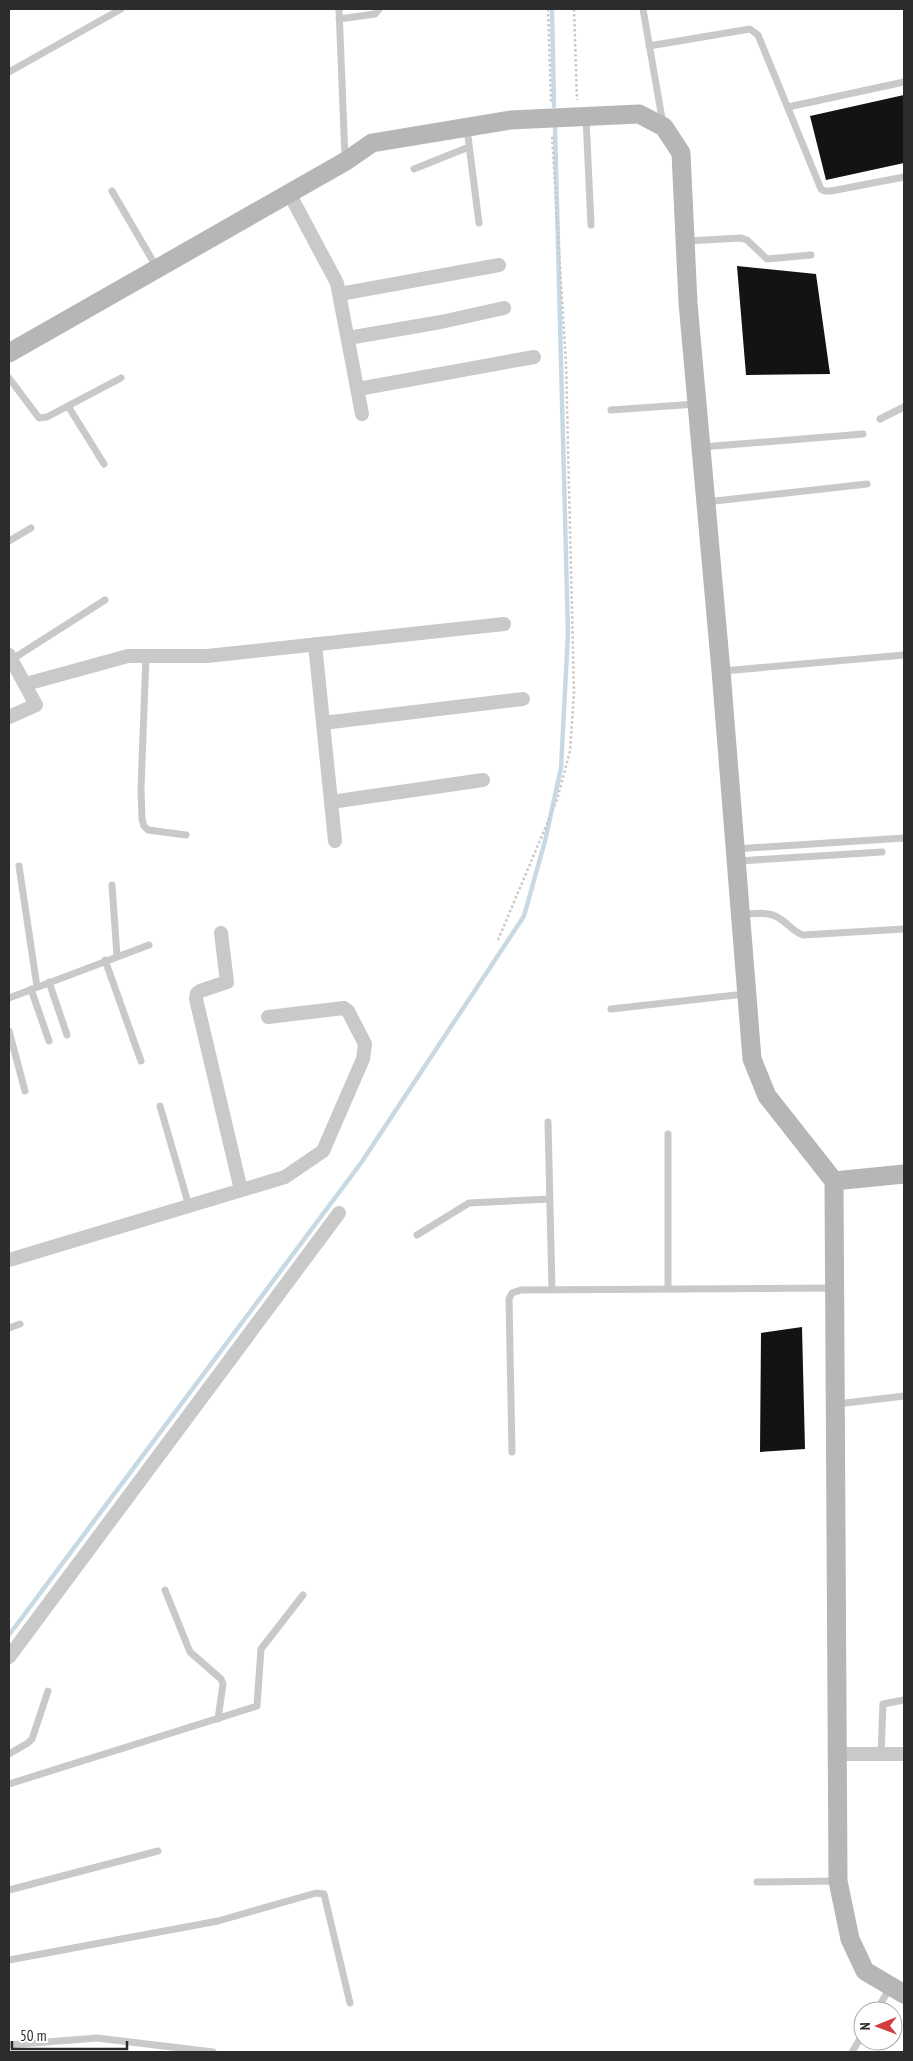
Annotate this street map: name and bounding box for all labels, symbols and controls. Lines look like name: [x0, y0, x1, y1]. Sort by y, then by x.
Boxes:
north arrow: [853, 2001, 903, 2051]
scale bar: [12, 2018, 128, 2050]
text: N: [856, 2022, 874, 2030]
text: 50 m: [20, 2026, 46, 2045]

